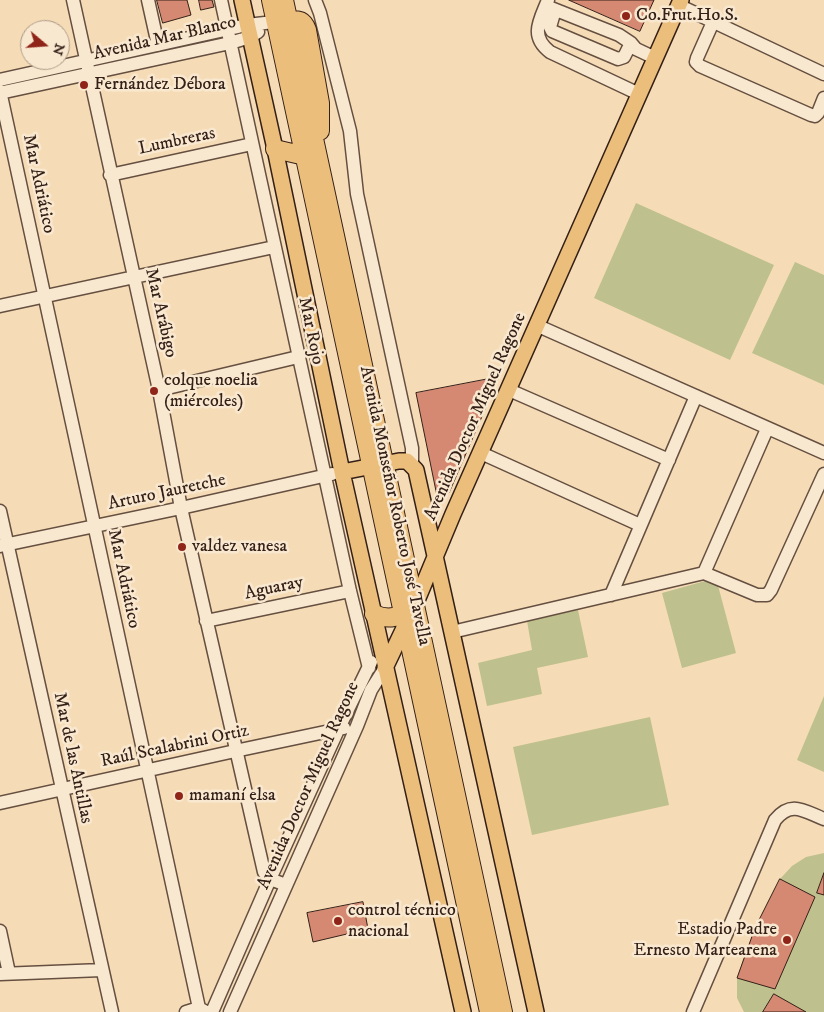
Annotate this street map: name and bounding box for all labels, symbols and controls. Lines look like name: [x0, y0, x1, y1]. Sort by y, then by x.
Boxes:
place label: Co.Frut.Ho.S.: [636, 5, 738, 27]
marker: Co.Frut.Ho.S.: [620, 10, 632, 22]
street label: Avenida Mar Blanco: [92, 12, 238, 66]
north arrow: [20, 20, 70, 70]
text: N: [48, 41, 69, 58]
place label: Fernández Débora: [94, 74, 226, 96]
marker: Fernández Débora: [78, 79, 90, 91]
street label: Lumbreras: [137, 123, 217, 161]
street label: Mar Adriático: [17, 132, 59, 236]
street label: Mar Arábigo: [139, 266, 181, 360]
street label: Mar Rojo: [292, 295, 328, 367]
street label: Avenida Doctor Miguel Ragone: [420, 310, 532, 524]
street label: Avenida Monseñor Roberto José Tavella: [354, 364, 434, 648]
place label: colque noelia (miércoles): [164, 370, 258, 412]
marker: colque noelia (miércoles): [148, 385, 160, 397]
street label: Arturo Jauretche: [106, 470, 228, 516]
street label: Mar Adriático: [102, 527, 144, 631]
place label: valdez vanesa: [192, 536, 287, 558]
marker: valdez vanesa: [176, 541, 188, 553]
street label: Aguaray: [243, 572, 305, 606]
street label: Avenida Doctor Miguel Ragone: [253, 679, 365, 893]
street label: Mar de las Antillas: [48, 690, 96, 826]
street label: Raúl Scalabrini Ortiz: [99, 721, 251, 773]
place label: mamaní elsa: [189, 785, 276, 807]
marker: mamaní elsa: [173, 790, 185, 802]
place label: control técnico nacional: [348, 900, 456, 942]
marker: control técnico nacional: [332, 915, 344, 927]
place label: Estadio Padre Ernesto Martearena: [634, 919, 777, 962]
marker: Estadio Padre Ernesto Martearena: [781, 934, 793, 946]

